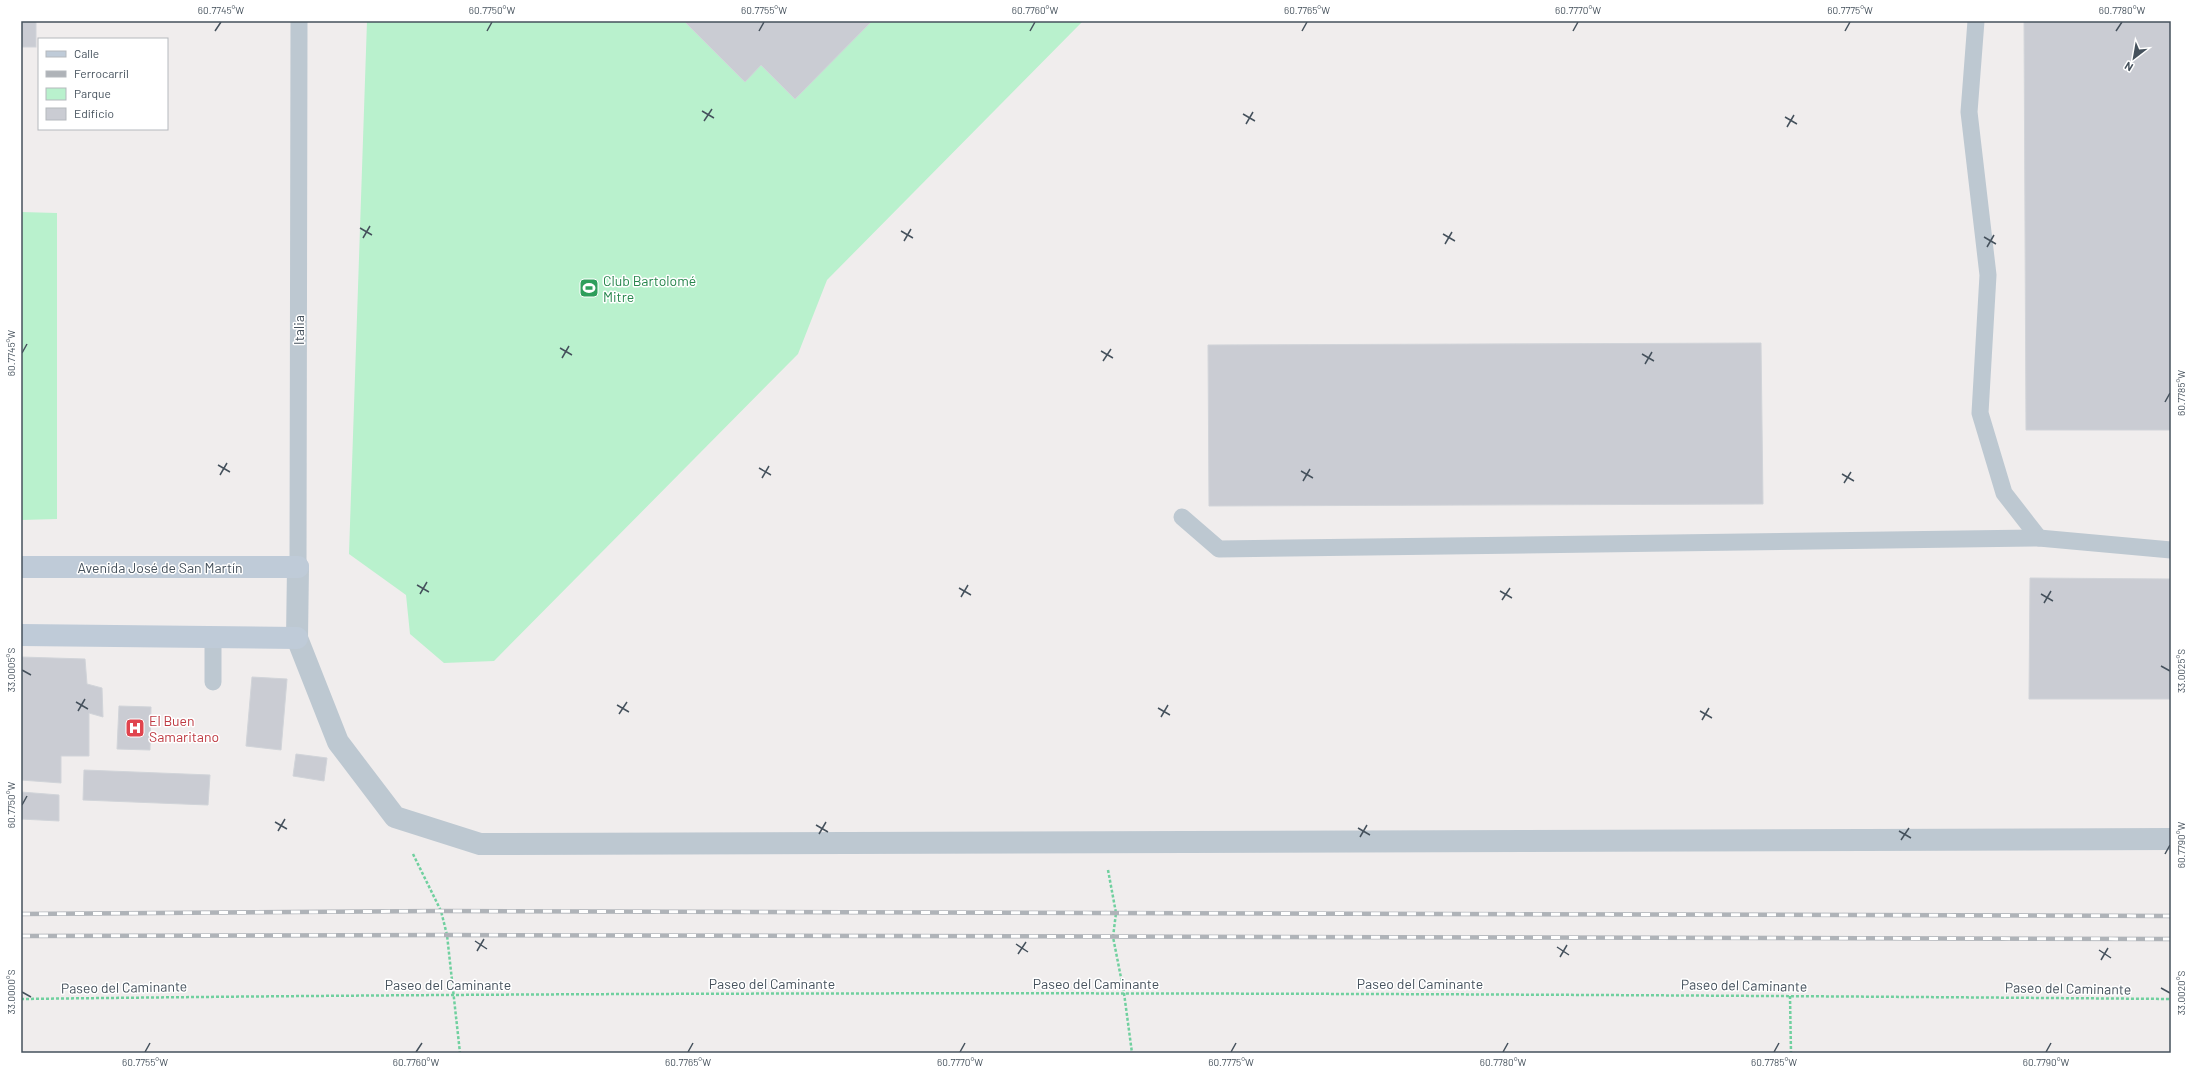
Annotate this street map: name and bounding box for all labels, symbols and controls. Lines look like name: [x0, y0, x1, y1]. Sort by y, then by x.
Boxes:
text: 60.7745°W: [198, 4, 244, 16]
text: 60.7750°W: [469, 4, 515, 16]
text: 60.7755°W: [741, 4, 787, 16]
text: 60.7760°W: [1012, 4, 1058, 16]
text: 60.7765°W: [1284, 4, 1330, 16]
text: 60.7770°W: [1555, 4, 1601, 16]
text: 60.7775°W: [1827, 4, 1873, 16]
text: 60.7780°W: [2099, 4, 2145, 16]
legend: [38, 38, 168, 130]
north arrow: [2114, 38, 2154, 78]
text: Calle: [74, 46, 99, 60]
text: N: [2122, 60, 2135, 74]
text: Ferrocarril: [74, 66, 129, 80]
text: Parque: [74, 86, 111, 100]
text: Edificio: [74, 106, 114, 120]
place label: Club Bartolomé Mitre: [603, 272, 696, 305]
sports icon: Club Bartolomé Mitre: [578, 277, 600, 299]
street label: Italia: [290, 315, 307, 345]
text: 60.7745°W: [5, 330, 17, 376]
text: 60.7785°W: [2175, 370, 2187, 416]
street label: Avenida José de San Martín: [77, 559, 243, 576]
text: 33.0005°S: [5, 648, 17, 692]
text: 33.0025°S: [2175, 649, 2187, 693]
place label: El Buen Samaritano: [149, 712, 219, 745]
hospital icon: El Buen Samaritano: [124, 717, 146, 739]
text: 60.7750°W: [5, 782, 17, 828]
text: 60.7790°W: [2175, 822, 2187, 868]
text: 33.0000°S: [5, 969, 17, 1015]
text: 33.0020°S: [2175, 970, 2187, 1015]
street label: Paseo del Caminante: [709, 975, 835, 992]
street label: Paseo del Caminante: [1033, 975, 1159, 992]
street label: Paseo del Caminante: [1357, 975, 1483, 992]
street label: Paseo del Caminante: [1681, 975, 1807, 995]
street label: Paseo del Caminante: [385, 976, 511, 993]
street label: Paseo del Caminante: [61, 977, 187, 997]
street label: Paseo del Caminante: [2005, 978, 2131, 998]
text: 60.7755°W: [122, 1056, 168, 1068]
text: 60.7760°W: [393, 1056, 439, 1068]
text: 60.7765°W: [665, 1056, 711, 1068]
text: 60.7770°W: [937, 1056, 983, 1068]
text: 60.7775°W: [1208, 1056, 1254, 1068]
text: 60.7780°W: [1480, 1056, 1526, 1068]
text: 60.7785°W: [1751, 1056, 1797, 1068]
text: 60.7790°W: [2023, 1056, 2069, 1068]

